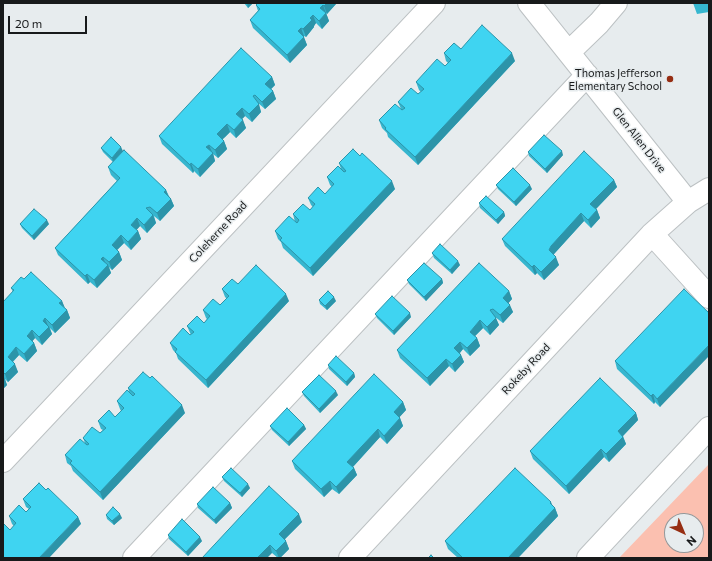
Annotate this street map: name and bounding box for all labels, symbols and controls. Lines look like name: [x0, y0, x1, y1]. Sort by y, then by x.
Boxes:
scale bar: [10, 8, 89, 34]
text: 20 m: [15, 16, 42, 30]
place label: Thomas Jefferson Elementary School: [569, 66, 662, 92]
marker: Thomas Jefferson Elementary School: [665, 74, 675, 84]
street label: Glen Allen Drive: [609, 105, 669, 175]
street label: Coleherne Road: [186, 199, 250, 265]
street label: Rokeby Road: [499, 341, 553, 397]
north arrow: [664, 513, 704, 553]
text: N: [685, 534, 699, 549]

